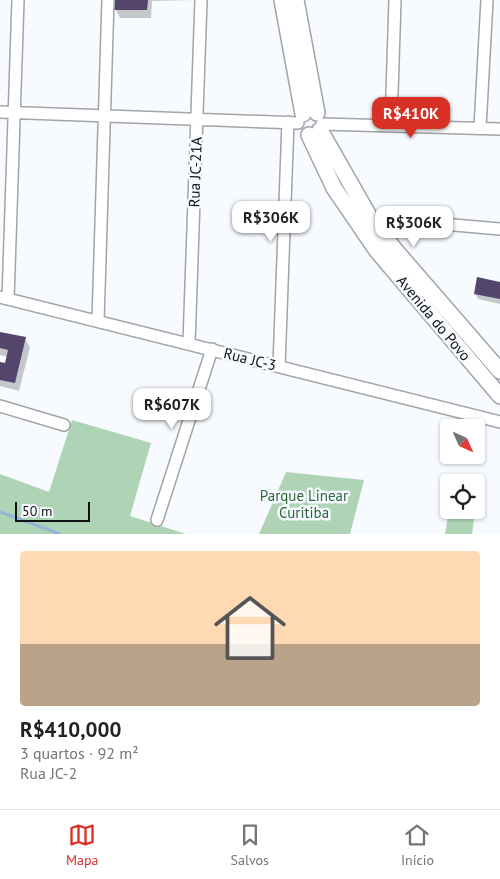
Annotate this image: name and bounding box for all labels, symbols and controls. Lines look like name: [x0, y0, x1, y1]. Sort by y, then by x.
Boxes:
pin: R$410K: [370, 96, 452, 139]
text: R$410K: [383, 103, 439, 123]
street label: Rua JC-21A: [184, 136, 206, 208]
pin: R$306K: [230, 200, 312, 243]
pin: R$306K: [373, 206, 455, 248]
text: R$306K: [243, 207, 299, 227]
text: R$306K: [386, 212, 442, 232]
street label: Avenida do Povo: [393, 271, 475, 365]
street label: Rua JC-3: [222, 343, 278, 375]
pin: R$607K: [131, 388, 213, 430]
text: R$607K: [144, 394, 200, 414]
north arrow: [440, 419, 485, 464]
map controls: [440, 419, 485, 519]
button: locate: [440, 474, 485, 519]
park label: Parque Linear Curitiba: [260, 486, 348, 522]
scale bar: [15, 499, 90, 522]
text: 50 m: [22, 502, 52, 520]
icon: home: [205, 583, 295, 673]
text: R$410,000: [20, 716, 121, 743]
text: 3 quartos · 92 m²: [20, 743, 138, 763]
text: Rua JC-2: [20, 763, 77, 783]
tab: Mapa: [66, 821, 99, 869]
tab: Salvos: [231, 821, 269, 869]
tab: Início: [401, 821, 434, 869]

